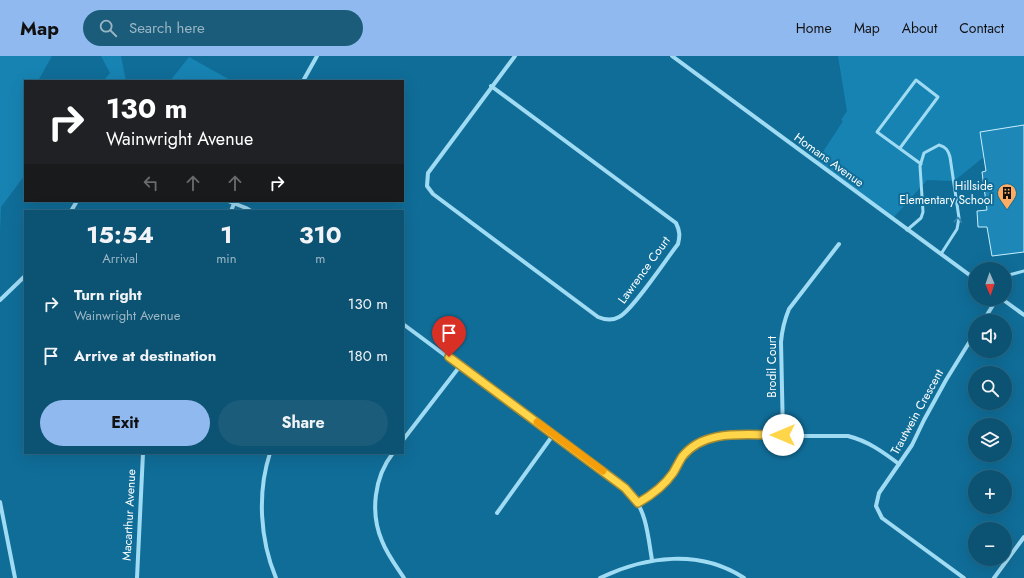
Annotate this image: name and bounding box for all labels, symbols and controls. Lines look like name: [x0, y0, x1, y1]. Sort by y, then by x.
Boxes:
search box: [83, 10, 363, 46]
text: Map: [20, 15, 59, 42]
icon: search: [97, 17, 119, 39]
text: Search here: [129, 17, 205, 39]
text: Home: [796, 18, 832, 38]
text: Map: [854, 18, 880, 38]
text: About: [902, 18, 937, 38]
text: Contact: [959, 18, 1004, 38]
text: 130 m: [106, 88, 188, 129]
icon: right: [40, 96, 92, 148]
text: Wainwright Avenue: [106, 126, 253, 152]
street label: Homans Avenue: [790, 129, 868, 191]
icon: left: [140, 172, 162, 194]
icon: ahead: [182, 172, 204, 194]
icon: ahead: [224, 172, 246, 194]
icon: right: [266, 172, 288, 194]
place label: Hillside Elementary School: [899, 177, 993, 209]
building icon: Hillside Elementary School: [996, 182, 1018, 210]
text: 15:54: [86, 217, 154, 252]
text: 1: [220, 217, 232, 252]
text: 310: [299, 217, 342, 252]
one-way arrow: [954, 217, 963, 223]
street label: Lawrence Court: [613, 233, 675, 307]
text: Arrival: [102, 249, 138, 268]
text: min: [216, 249, 236, 268]
text: m: [315, 249, 325, 268]
north arrow: [968, 262, 1012, 306]
map controls: [968, 262, 1012, 566]
text: Turn right: [74, 284, 142, 306]
icon: right: [40, 293, 62, 315]
text: 130 m: [348, 293, 388, 315]
text: Wainwright Avenue: [74, 306, 180, 325]
button: sound: [968, 314, 1012, 358]
pin: [432, 316, 466, 357]
icon: arrive: [438, 322, 460, 344]
street label: Brodil Court: [763, 336, 781, 398]
icon: arrive: [40, 345, 62, 367]
text: Arrive at destination: [74, 345, 216, 367]
text: 180 m: [348, 345, 388, 367]
street label: Trautwein Crescent: [886, 366, 948, 458]
button: search: [968, 366, 1012, 410]
button: Exit: [40, 400, 210, 446]
button: Share: [218, 400, 388, 446]
position arrow: [762, 414, 804, 456]
button: layers: [968, 418, 1012, 462]
street label: Macarthur Avenue: [118, 469, 140, 561]
button: +: [968, 470, 1012, 514]
button: −: [968, 522, 1012, 566]

